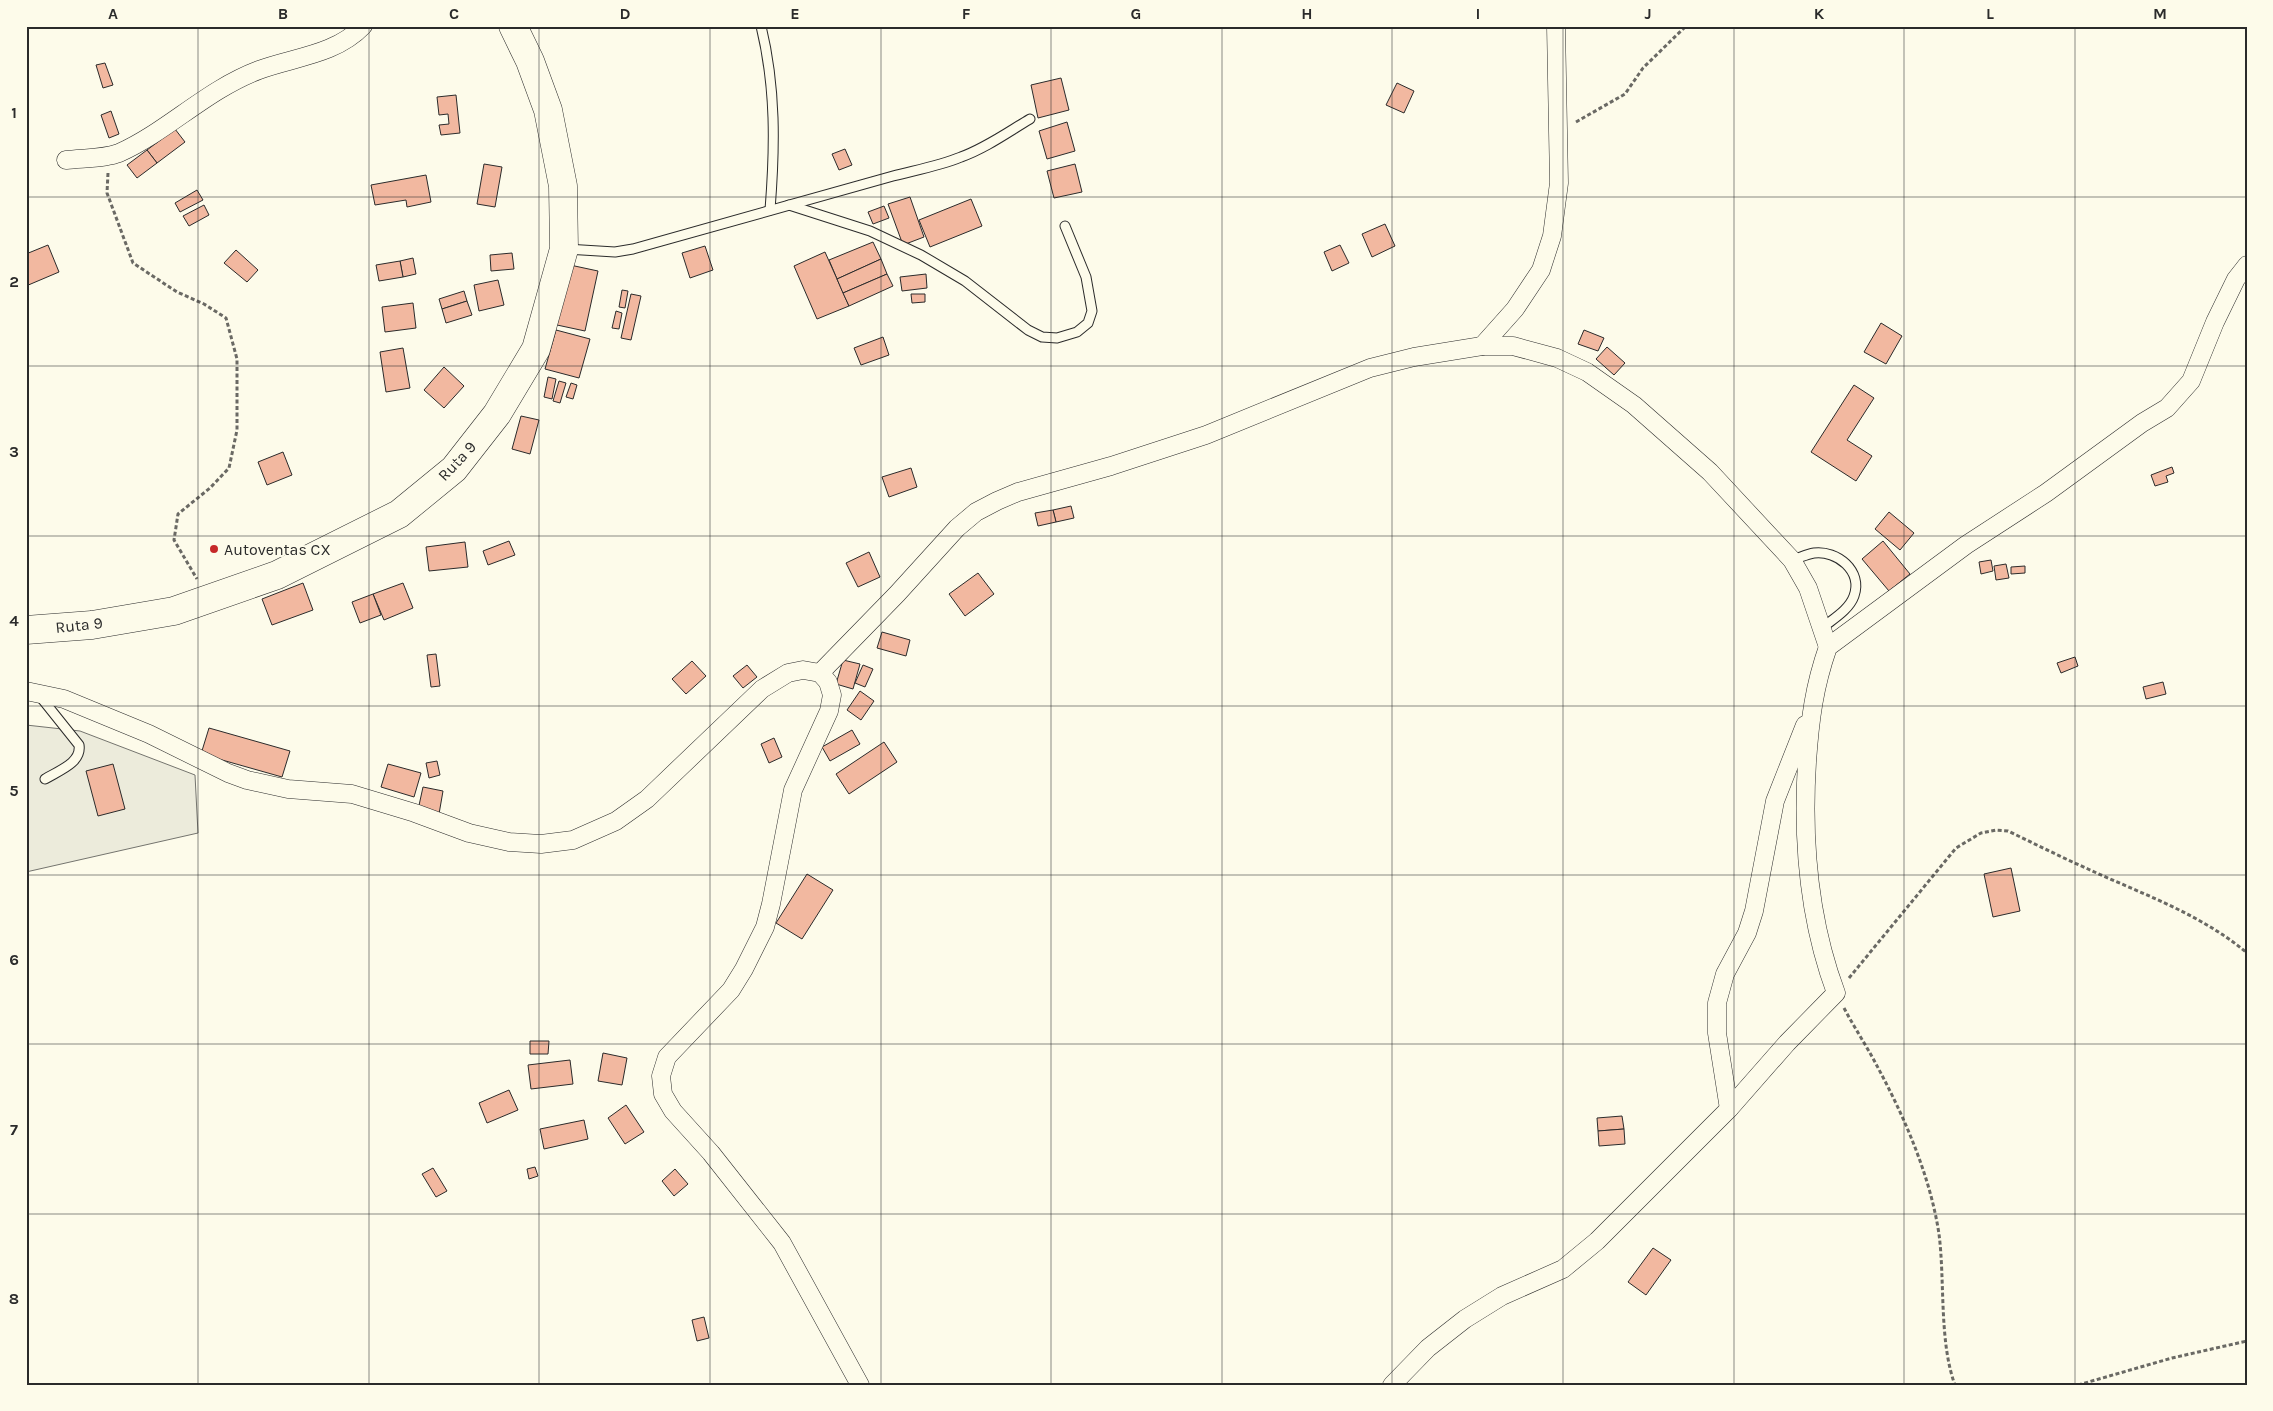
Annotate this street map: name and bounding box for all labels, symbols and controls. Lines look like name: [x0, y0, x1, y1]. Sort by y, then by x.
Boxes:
text: A: [108, 4, 118, 23]
text: B: [278, 4, 288, 23]
text: C: [449, 4, 459, 23]
text: D: [620, 4, 631, 23]
text: E: [790, 4, 800, 23]
text: F: [962, 4, 971, 23]
text: G: [1131, 4, 1141, 23]
text: H: [1301, 4, 1313, 23]
text: I: [1476, 4, 1480, 23]
text: J: [1644, 4, 1652, 23]
text: K: [1814, 4, 1825, 23]
text: L: [1986, 4, 1994, 23]
text: M: [2153, 4, 2167, 23]
text: 1: [11, 103, 17, 122]
text: 2: [9, 272, 19, 291]
street label: Ruta 9: [434, 437, 480, 485]
text: 3: [9, 442, 19, 461]
place label: Autoventas CX: [224, 540, 331, 559]
marker: Autoventas CX: [208, 543, 220, 555]
text: 4: [9, 611, 19, 630]
street label: Ruta 9: [54, 613, 104, 637]
text: 5: [9, 781, 19, 800]
text: 6: [9, 950, 19, 969]
text: 7: [10, 1120, 18, 1139]
text: 8: [9, 1289, 19, 1308]

